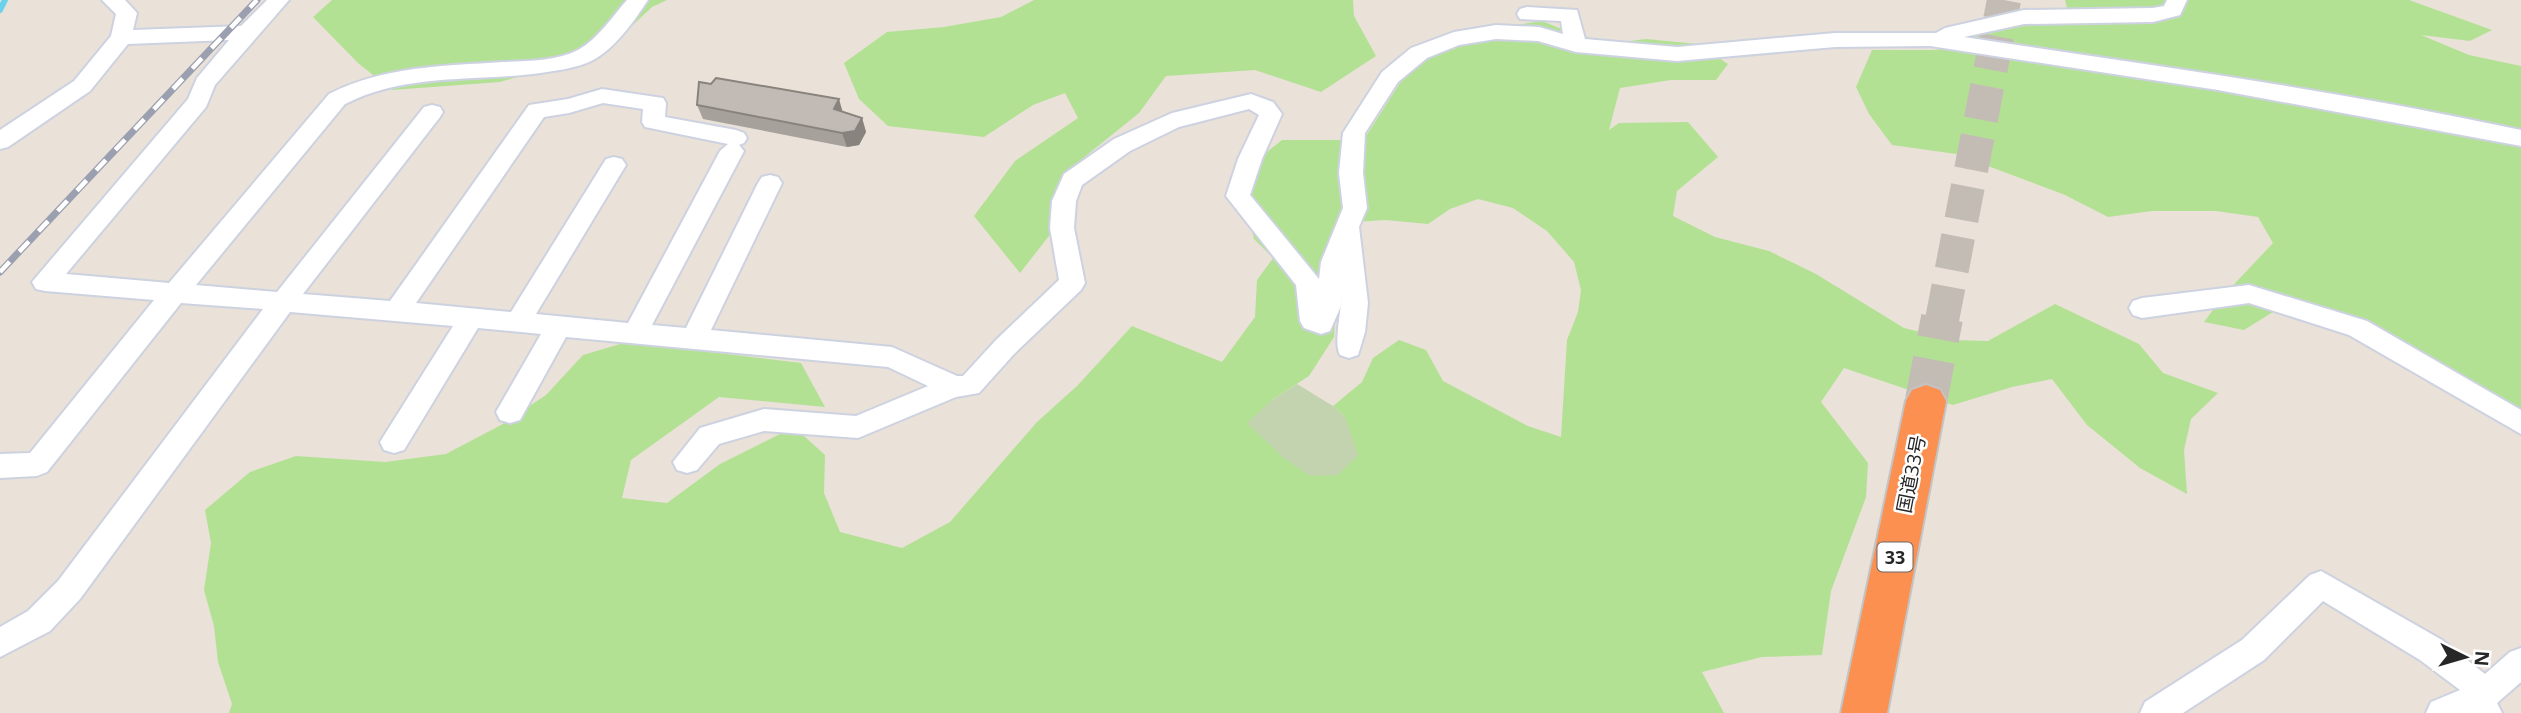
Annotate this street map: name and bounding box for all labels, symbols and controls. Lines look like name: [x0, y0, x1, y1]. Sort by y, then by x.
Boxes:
street label: 国道33号: [1891, 433, 1931, 515]
road number: 33: [1878, 542, 1912, 572]
north arrow: [2430, 622, 2500, 692]
text: N: [2468, 650, 2496, 667]

